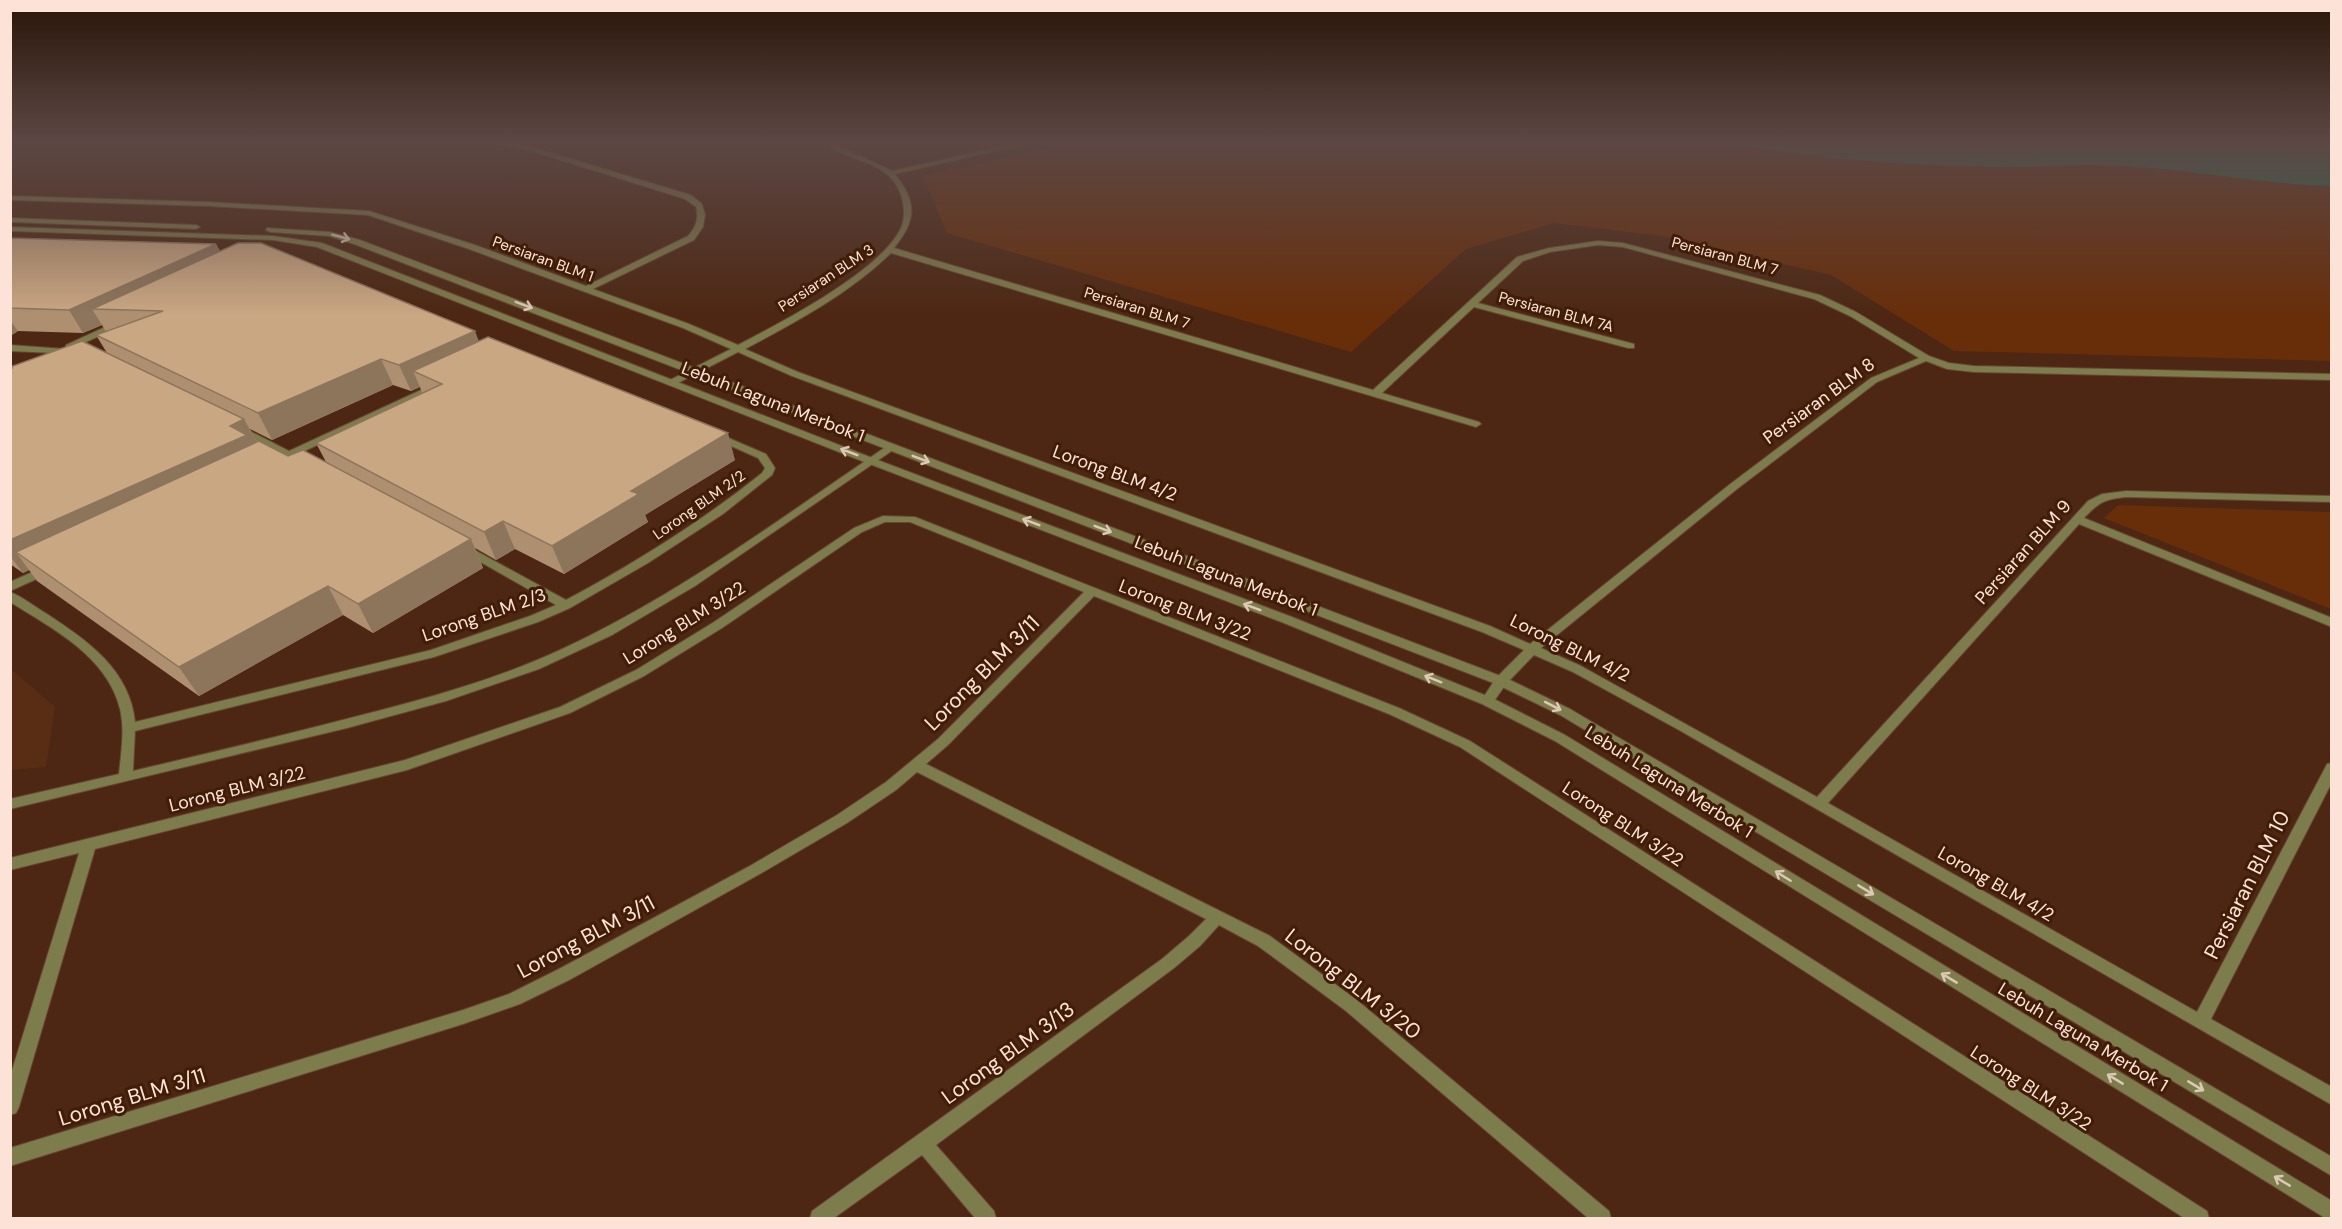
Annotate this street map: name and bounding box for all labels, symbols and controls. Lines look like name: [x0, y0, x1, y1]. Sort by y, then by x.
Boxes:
street label: Persiaran BLM 1: [490, 231, 596, 287]
one-way arrow: [331, 232, 350, 244]
street label: Persiaran BLM 7: [1670, 232, 1780, 280]
street label: Persiaran BLM 3: [774, 240, 878, 316]
street label: Persiaran BLM 7: [1082, 282, 1192, 334]
street label: Persiaran BLM 7A: [1496, 287, 1616, 337]
one-way arrow: [514, 301, 533, 312]
street label: Persiaran BLM 8: [1758, 352, 1880, 450]
street label: Lebuh Laguna Merbok 1: [678, 356, 868, 448]
street label: Lorong BLM 4/2: [1050, 439, 1180, 507]
one-way arrow: [840, 446, 859, 457]
one-way arrow: [911, 455, 930, 466]
street label: Lorong BLM 2/2: [649, 466, 749, 544]
street label: Persiaran BLM 9: [1970, 495, 2076, 609]
one-way arrow: [1022, 516, 1041, 527]
one-way arrow: [1093, 524, 1112, 535]
street label: Lebuh Laguna Merbok 1: [1131, 530, 1321, 622]
street label: Lorong BLM 3/22: [1115, 574, 1255, 646]
street label: Lorong BLM 3/22: [618, 576, 750, 670]
street label: Lorong BLM 2/3: [419, 583, 549, 647]
one-way arrow: [1243, 600, 1262, 611]
street label: Lorong BLM 3/11: [918, 609, 1046, 737]
street label: Lorong BLM 4/2: [1506, 609, 1634, 687]
one-way arrow: [1424, 673, 1443, 684]
one-way arrow: [1544, 701, 1562, 712]
street label: Lebuh Laguna Merbok 1: [1580, 720, 1758, 844]
street label: Lorong BLM 3/22: [166, 760, 308, 818]
street label: Lorong BLM 3/22: [1558, 776, 1688, 872]
street label: Persiaran BLM 10: [2198, 806, 2296, 964]
street label: Lorong BLM 4/2: [1933, 841, 2059, 927]
one-way arrow: [1775, 869, 1792, 881]
one-way arrow: [1857, 884, 1874, 896]
street label: Lorong BLM 3/11: [512, 889, 660, 985]
street label: Lorong BLM 3/20: [1279, 922, 1427, 1046]
one-way arrow: [1941, 971, 1958, 983]
street label: Lebuh Laguna Merbok 1: [1994, 977, 2172, 1097]
street label: Lorong BLM 3/13: [936, 995, 1080, 1111]
street label: Lorong BLM 3/22: [1966, 1040, 2096, 1136]
street label: Lorong BLM 3/11: [55, 1061, 209, 1133]
one-way arrow: [2107, 1073, 2124, 1085]
one-way arrow: [2187, 1081, 2204, 1093]
one-way arrow: [2274, 1175, 2291, 1187]

